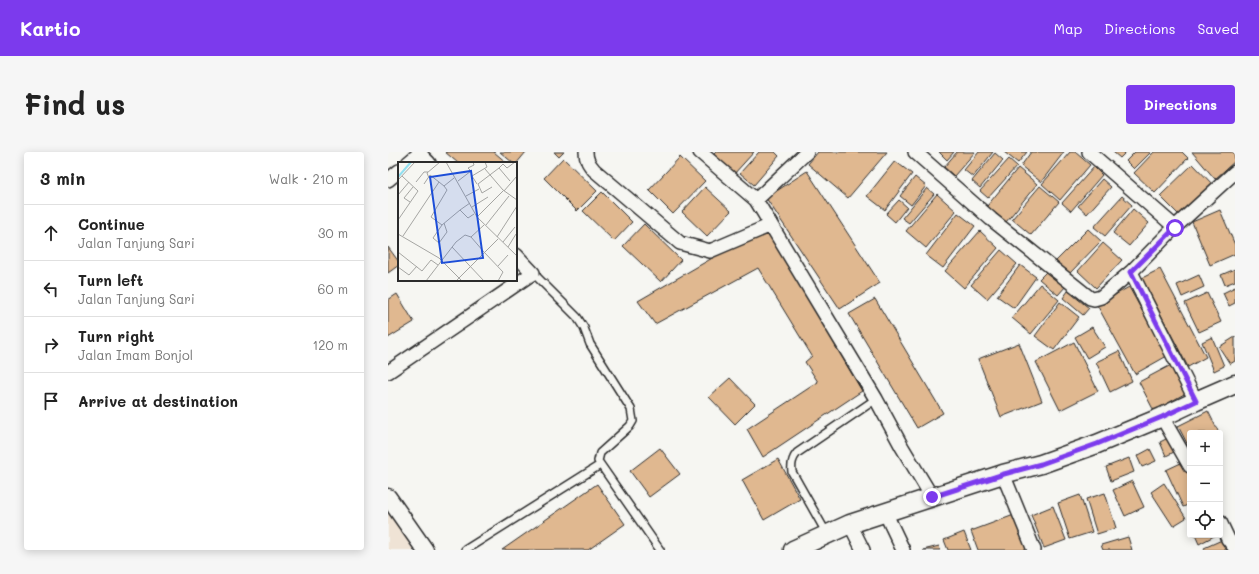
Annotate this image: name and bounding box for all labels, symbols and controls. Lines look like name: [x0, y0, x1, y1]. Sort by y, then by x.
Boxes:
text: Kartio: [20, 16, 80, 41]
text: Map: [1054, 19, 1082, 38]
text: Directions: [1104, 19, 1175, 38]
text: Saved: [1197, 19, 1239, 38]
button: Directions: [1126, 85, 1235, 124]
text: Find us: [24, 86, 125, 122]
inset map: [398, 162, 517, 281]
text: 3 min: [40, 167, 85, 189]
text: Walk · 210 m: [269, 170, 348, 187]
text: Continue: [78, 214, 145, 234]
route start: [1166, 219, 1184, 237]
icon: ahead: [40, 222, 62, 244]
text: 30 m: [318, 224, 348, 241]
text: Jalan Tanjung Sari: [78, 234, 195, 251]
text: Turn left: [78, 270, 143, 290]
icon: left: [40, 278, 62, 300]
text: 60 m: [318, 280, 348, 297]
text: Jalan Tanjung Sari: [78, 290, 195, 307]
text: Turn right: [78, 326, 155, 346]
icon: right: [40, 334, 62, 356]
text: 120 m: [312, 336, 348, 353]
text: Jalan Imam Bonjol: [78, 346, 193, 363]
icon: arrive: [40, 390, 62, 412]
text: Arrive at destination: [78, 391, 238, 411]
map controls: [1187, 430, 1223, 538]
button: +: [1187, 430, 1223, 466]
button: −: [1187, 466, 1223, 502]
route end: [923, 488, 941, 506]
button: locate: [1187, 502, 1223, 538]

